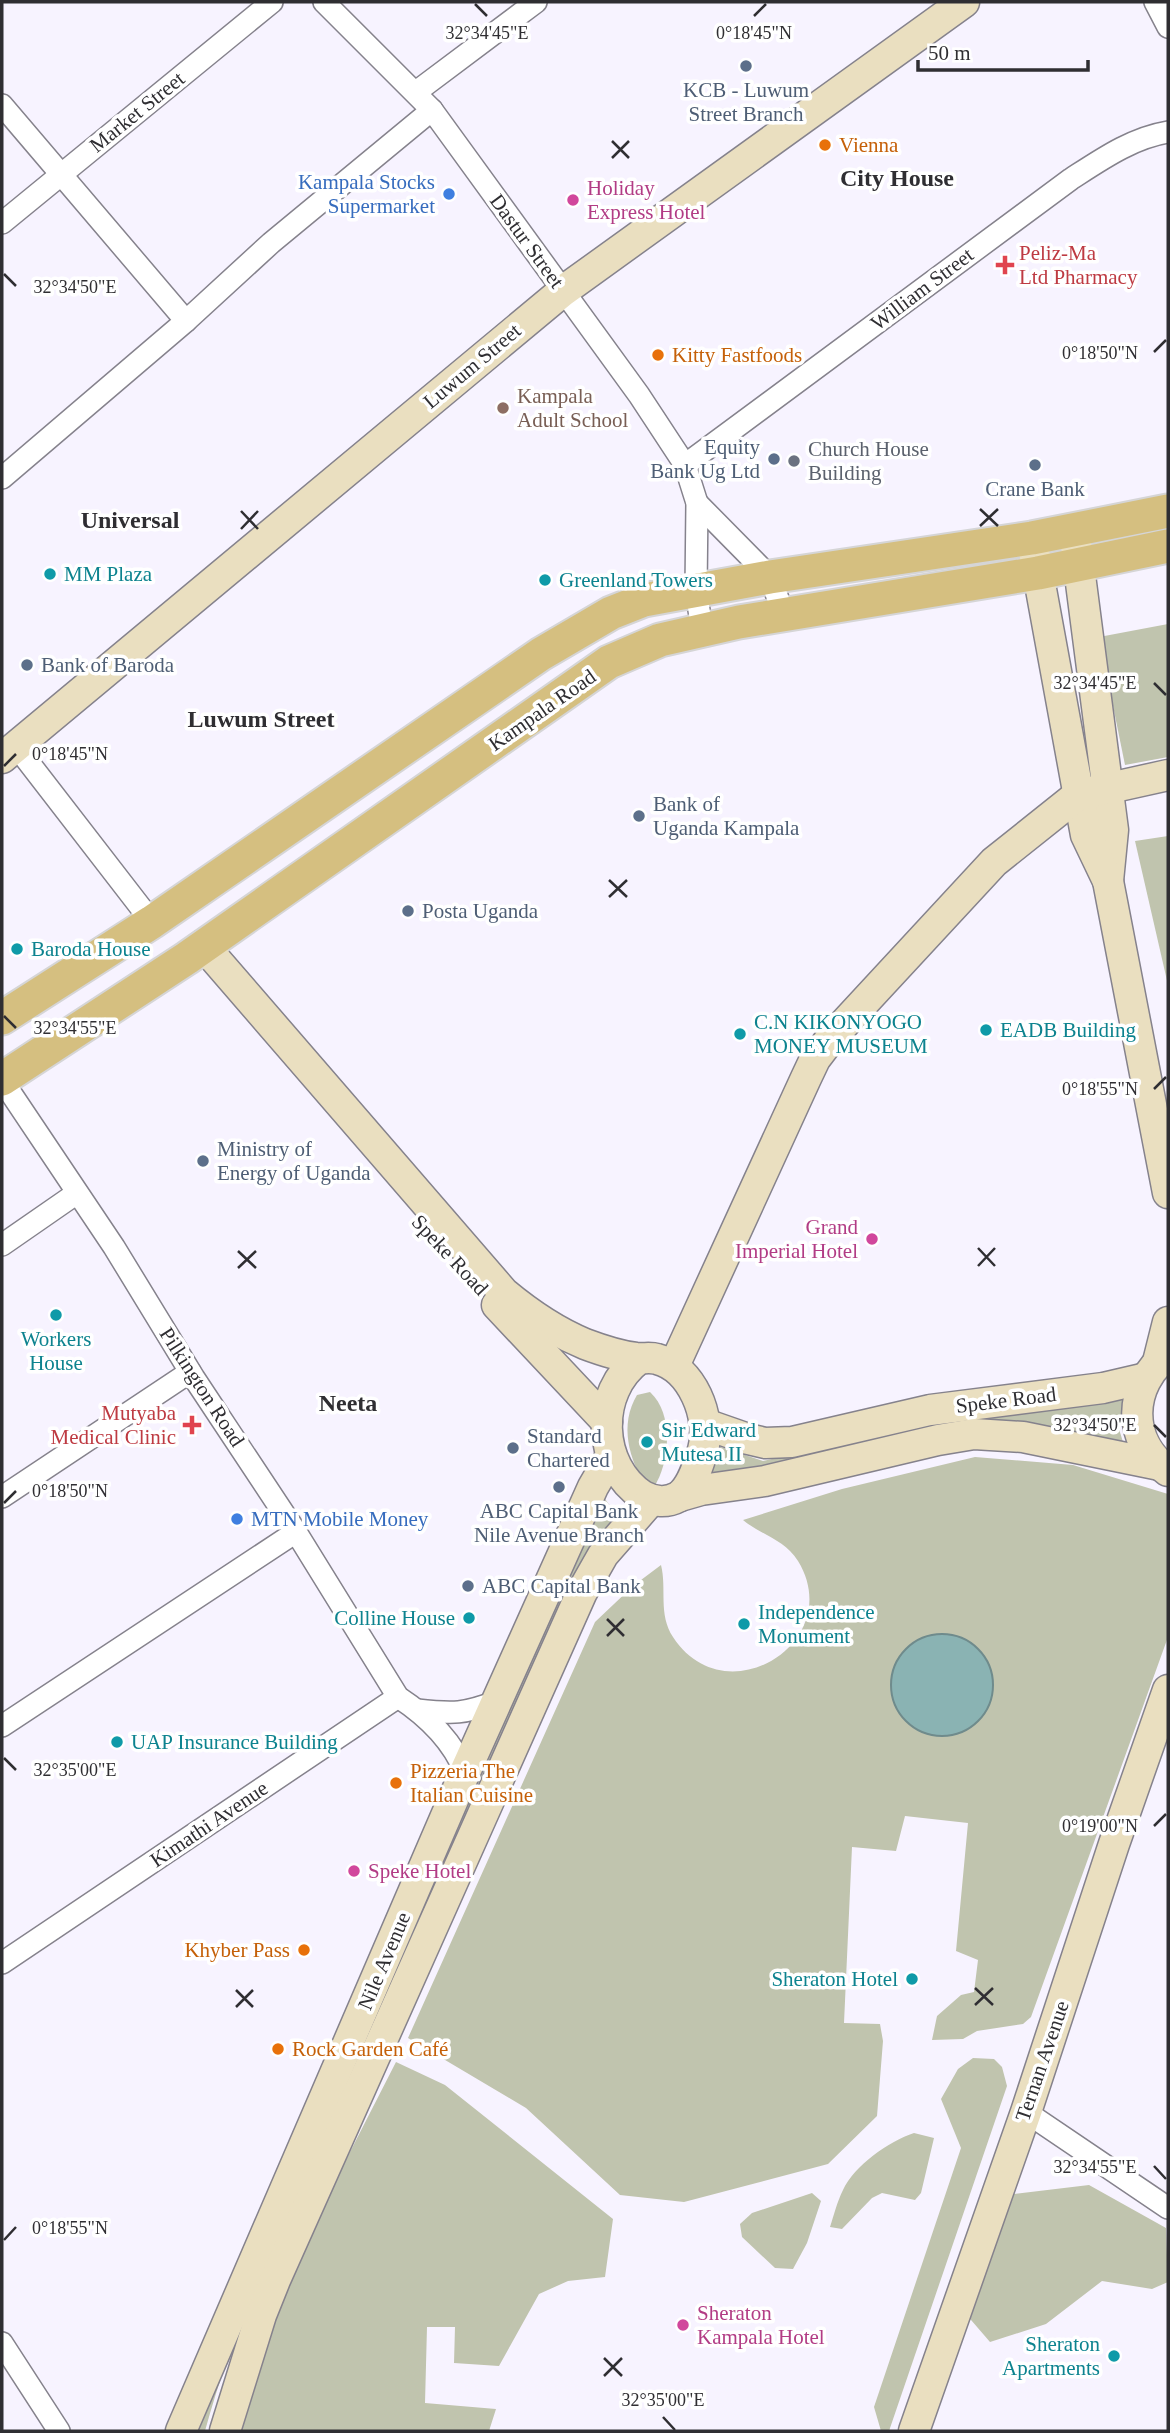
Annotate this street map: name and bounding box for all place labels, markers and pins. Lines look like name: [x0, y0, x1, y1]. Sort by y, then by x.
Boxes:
marker: KCB - Luwum Street Branch: [738, 58, 754, 74]
place label: KCB - Luwum Street Branch: [683, 78, 809, 126]
place label: Vienna: [839, 133, 899, 157]
marker: Vienna: [817, 137, 833, 153]
place label: Kampala Stocks Supermarket: [298, 170, 435, 218]
place label: Holiday Express Hotel: [587, 176, 706, 224]
marker: Kampala Stocks Supermarket: [441, 186, 457, 202]
marker: Holiday Express Hotel: [565, 192, 581, 208]
place label: Peliz-Ma Ltd Pharmacy: [1019, 241, 1138, 289]
marker: Peliz-Ma Ltd Pharmacy: [997, 257, 1013, 273]
place label: Kitty Fastfoods: [672, 343, 802, 367]
marker: Kitty Fastfoods: [650, 347, 666, 363]
place label: Kampala Adult School: [517, 384, 629, 432]
marker: Kampala Adult School: [495, 400, 511, 416]
place label: Equity Bank Ug Ltd: [650, 435, 760, 483]
place label: Church House Building: [808, 437, 929, 485]
marker: Equity Bank Ug Ltd: [766, 451, 782, 467]
marker: Church House Building: [786, 453, 802, 469]
marker: Crane Bank: [1027, 457, 1043, 473]
place label: Crane Bank: [985, 477, 1085, 501]
place label: MM Plaza: [64, 562, 153, 586]
marker: MM Plaza: [42, 566, 58, 582]
place label: Greenland Towers: [559, 568, 713, 592]
marker: Greenland Towers: [537, 572, 553, 588]
place label: Bank of Baroda: [41, 653, 175, 677]
marker: Bank of Baroda: [19, 657, 35, 673]
place label: Bank of Uganda Kampala: [653, 792, 800, 840]
marker: Bank of Uganda Kampala: [631, 808, 647, 824]
place label: Posta Uganda: [422, 899, 539, 923]
marker: Posta Uganda: [400, 903, 416, 919]
place label: Baroda House: [31, 937, 151, 961]
marker: Baroda House: [9, 941, 25, 957]
place label: C.N KIKONYOGO MONEY MUSEUM: [754, 1010, 928, 1058]
place label: EADB Building: [1000, 1018, 1136, 1042]
marker: EADB Building: [978, 1022, 994, 1038]
marker: C.N KIKONYOGO MONEY MUSEUM: [732, 1026, 748, 1042]
place label: Ministry of Energy of Uganda: [217, 1137, 371, 1185]
marker: Ministry of Energy of Uganda: [195, 1153, 211, 1169]
place label: Grand Imperial Hotel: [735, 1215, 858, 1263]
marker: Grand Imperial Hotel: [864, 1231, 880, 1247]
marker: Workers House: [48, 1307, 64, 1323]
place label: Workers House: [21, 1327, 91, 1375]
place label: Mutyaba Medical Clinic: [51, 1401, 177, 1449]
marker: Mutyaba Medical Clinic: [182, 1415, 202, 1435]
place label: Sir Edward Mutesa II: [661, 1418, 757, 1466]
place label: Standard Chartered: [527, 1424, 610, 1472]
marker: Sir Edward Mutesa II: [639, 1434, 655, 1450]
marker: Standard Chartered: [505, 1440, 521, 1456]
marker: ABC Capital Bank Nile Avenue Branch: [551, 1479, 567, 1495]
place label: ABC Capital Bank Nile Avenue Branch: [474, 1499, 644, 1547]
place label: MTN Mobile Money: [251, 1507, 429, 1531]
marker: MTN Mobile Money: [229, 1511, 245, 1527]
place label: ABC Capital Bank: [482, 1574, 641, 1598]
marker: ABC Capital Bank: [460, 1578, 476, 1594]
place label: Independence Monument: [758, 1600, 875, 1648]
place label: Colline House: [334, 1606, 455, 1630]
marker: Colline House: [461, 1610, 477, 1626]
marker: Independence Monument: [736, 1616, 752, 1632]
place label: UAP Insurance Building: [131, 1730, 338, 1754]
marker: UAP Insurance Building: [109, 1734, 125, 1750]
place label: Pizzeria The Italian Cuisine: [410, 1759, 533, 1807]
marker: Pizzeria The Italian Cuisine: [388, 1775, 404, 1791]
place label: Speke Hotel: [368, 1859, 471, 1883]
marker: Speke Hotel: [346, 1863, 362, 1879]
place label: Khyber Pass: [184, 1938, 290, 1962]
marker: Khyber Pass: [296, 1942, 312, 1958]
place label: Sheraton Hotel: [771, 1967, 898, 1991]
marker: Sheraton Hotel: [904, 1971, 920, 1987]
place label: Rock Garden Café: [292, 2037, 448, 2061]
marker: Rock Garden Café: [270, 2041, 286, 2057]
place label: Sheraton Kampala Hotel: [697, 2301, 825, 2349]
marker: Sheraton Kampala Hotel: [675, 2317, 691, 2333]
place label: Sheraton Apartments: [1002, 2332, 1100, 2380]
marker: Sheraton Apartments: [1106, 2348, 1122, 2364]

